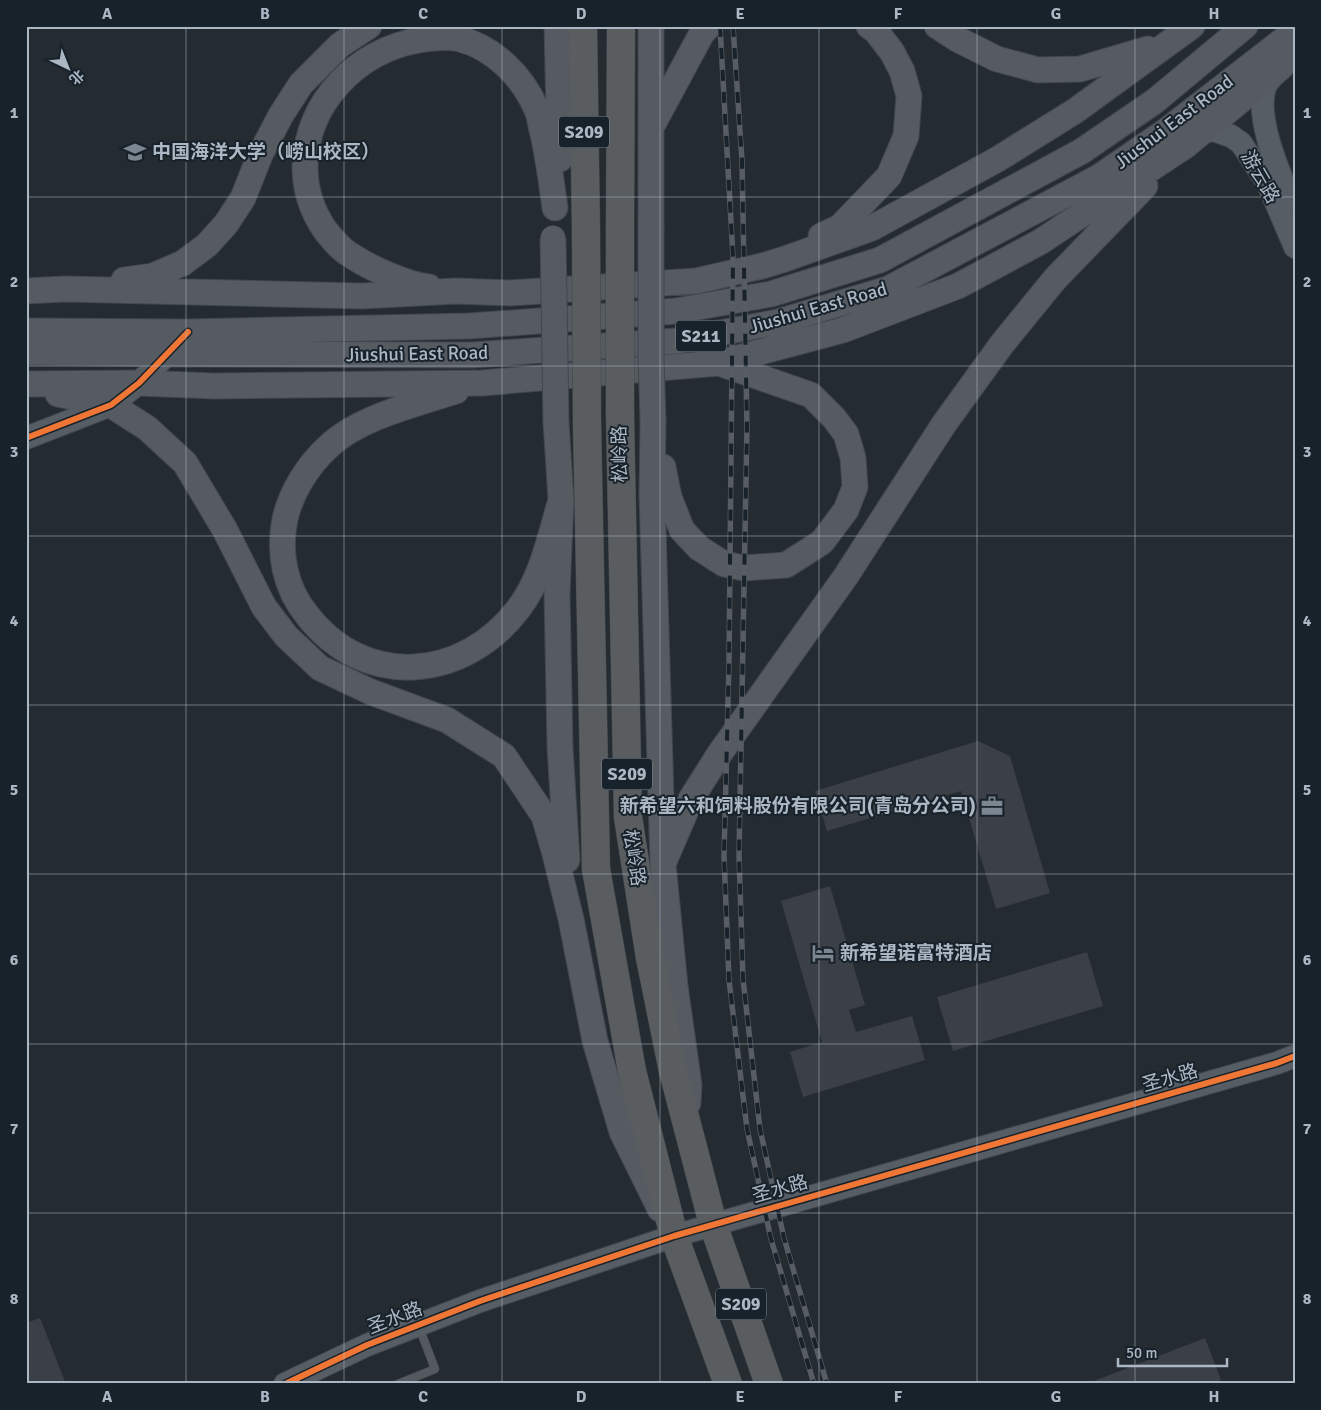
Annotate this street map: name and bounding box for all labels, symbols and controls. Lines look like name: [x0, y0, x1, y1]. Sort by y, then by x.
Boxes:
text: A: [102, 4, 113, 24]
text: B: [260, 4, 270, 24]
text: C: [418, 4, 428, 24]
text: D: [576, 4, 587, 24]
text: E: [735, 4, 745, 24]
text: F: [894, 4, 903, 24]
text: G: [1051, 4, 1061, 24]
text: H: [1209, 4, 1219, 24]
north arrow: [42, 42, 92, 92]
text: 北: [66, 66, 87, 88]
street label: Jiushui East Road: [1110, 70, 1238, 174]
text: 1: [10, 103, 19, 123]
text: 1: [1303, 103, 1312, 123]
road number: S209: [559, 116, 609, 148]
school or university icon: 中国海洋大学（崂山校区）: [122, 139, 148, 165]
place label: 中国海洋大学（崂山校区）: [152, 140, 380, 164]
street label: 游云路: [1235, 146, 1285, 208]
text: 2: [10, 272, 18, 292]
text: 2: [1303, 272, 1311, 292]
street label: Jiushui East Road: [746, 277, 890, 339]
road number: S211: [676, 321, 726, 352]
street label: Jiushui East Road: [346, 341, 488, 367]
street label: 松岭路: [608, 425, 632, 483]
text: 3: [10, 442, 18, 462]
text: 3: [1303, 442, 1311, 462]
text: 4: [10, 611, 19, 631]
text: 4: [1303, 611, 1312, 631]
road number: S209: [602, 759, 652, 790]
text: 5: [10, 780, 18, 800]
text: 5: [1303, 780, 1311, 800]
office icon: 新希望六和饲料股份有限公司(青岛分公司): [979, 793, 1005, 819]
place label: 新希望六和饲料股份有限公司(青岛分公司): [620, 794, 976, 818]
street label: 松岭路: [618, 828, 650, 888]
hotel icon: 新希望诺富特酒店: [810, 940, 836, 966]
place label: 新希望诺富特酒店: [840, 941, 992, 965]
text: 6: [10, 950, 19, 970]
text: 6: [1303, 950, 1312, 970]
street label: 圣水路: [1139, 1059, 1201, 1097]
text: 7: [10, 1119, 19, 1139]
text: 7: [1303, 1119, 1312, 1139]
street label: 圣水路: [749, 1170, 811, 1208]
road number: S209: [716, 1288, 766, 1320]
text: 8: [10, 1289, 19, 1309]
text: 8: [1303, 1289, 1312, 1309]
street label: 圣水路: [364, 1297, 426, 1339]
scale bar: [1118, 1335, 1227, 1367]
text: 50 m: [1126, 1344, 1157, 1362]
text: A: [102, 1387, 113, 1407]
text: B: [260, 1387, 270, 1407]
text: C: [418, 1387, 428, 1407]
text: D: [576, 1387, 587, 1407]
text: E: [735, 1387, 745, 1407]
text: F: [894, 1387, 903, 1407]
text: G: [1051, 1387, 1061, 1407]
text: H: [1209, 1387, 1219, 1407]

